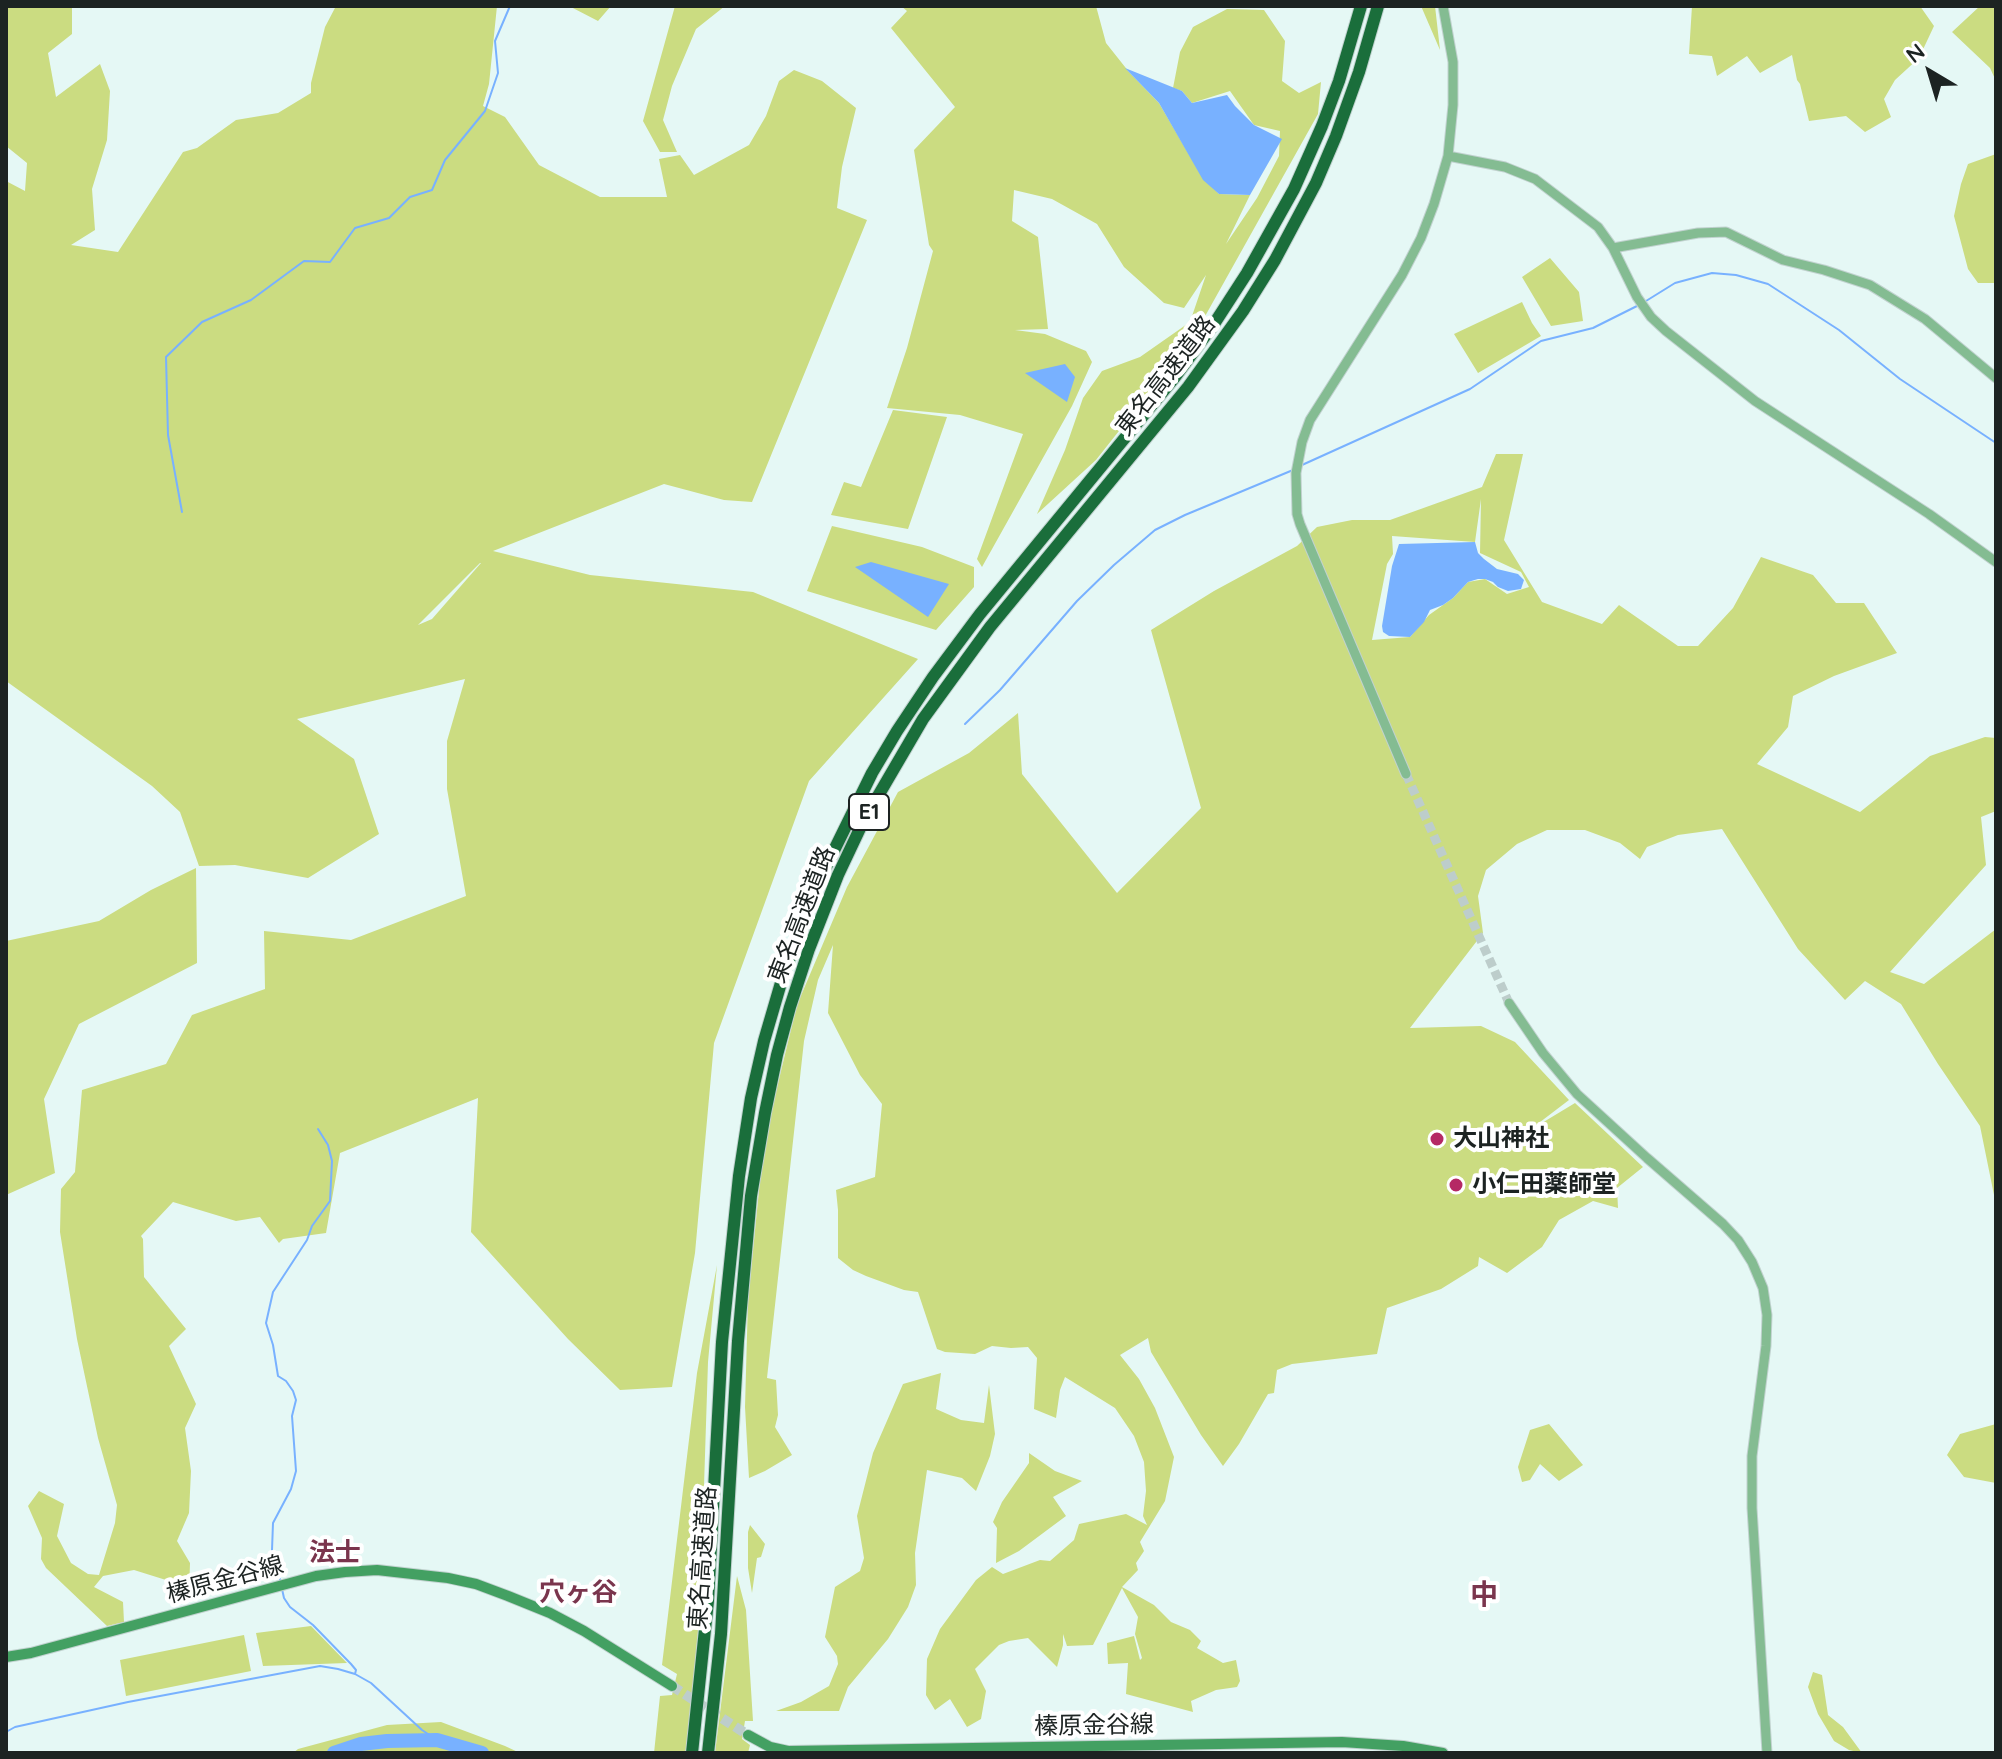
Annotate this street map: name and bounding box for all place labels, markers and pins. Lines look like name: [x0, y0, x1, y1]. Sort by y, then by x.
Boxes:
place label: 大山神社: [1453, 1125, 1549, 1153]
marker: 大山神社: [1428, 1130, 1446, 1148]
place label: 小仁田薬師堂: [1472, 1171, 1616, 1199]
marker: 小仁田薬師堂: [1447, 1176, 1465, 1194]

